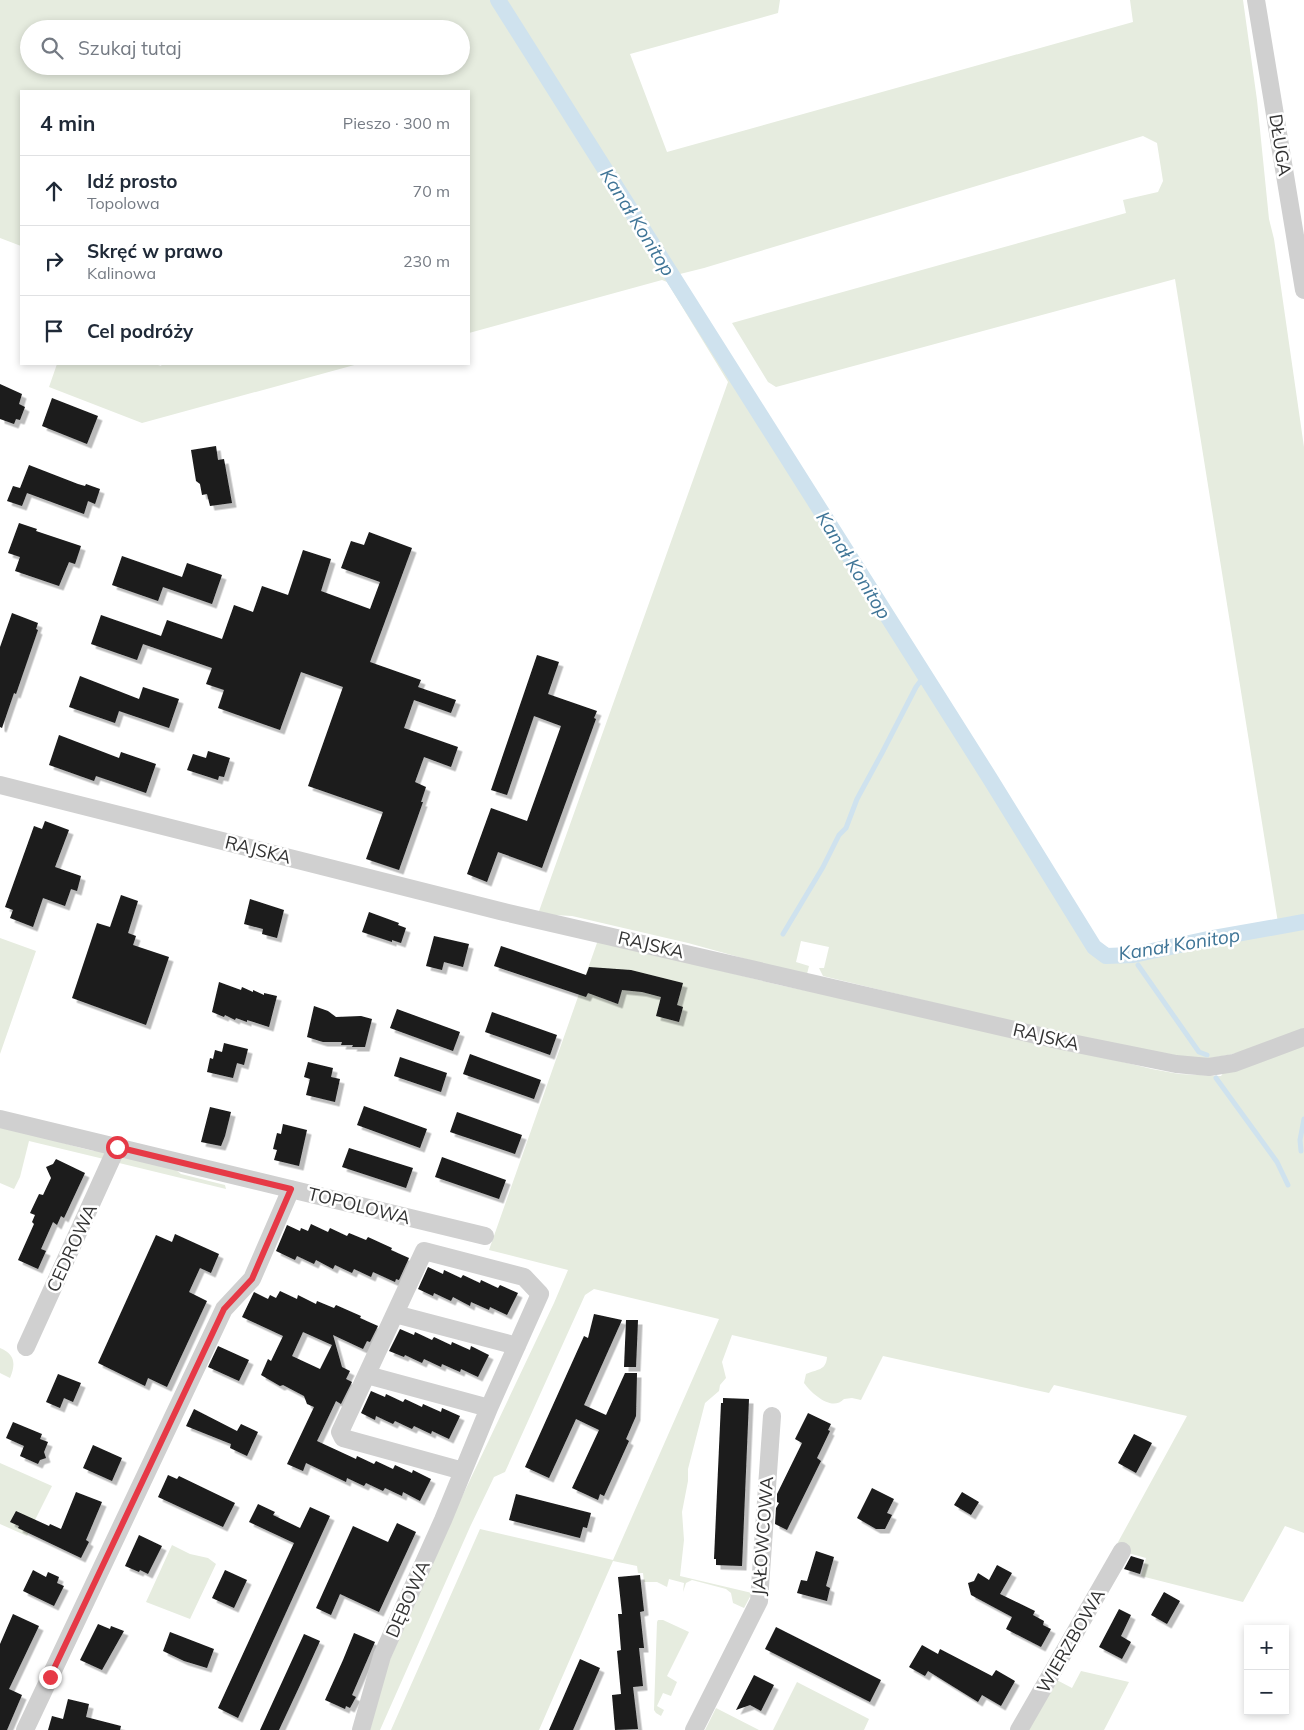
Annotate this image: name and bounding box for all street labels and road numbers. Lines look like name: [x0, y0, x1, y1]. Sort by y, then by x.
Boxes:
street label: DŁUGA: [1264, 112, 1297, 177]
street label: RAJSKA: [223, 830, 293, 869]
street label: RAJSKA: [616, 926, 686, 963]
street label: RAJSKA: [1011, 1018, 1081, 1055]
street label: TOPOLOWA: [306, 1182, 413, 1229]
street label: CEDROWA: [41, 1200, 102, 1296]
street label: JAŁOWCOWA: [747, 1476, 778, 1596]
street label: DĘBOWA: [380, 1557, 435, 1641]
street label: WIERZBOWA: [1031, 1585, 1110, 1697]

